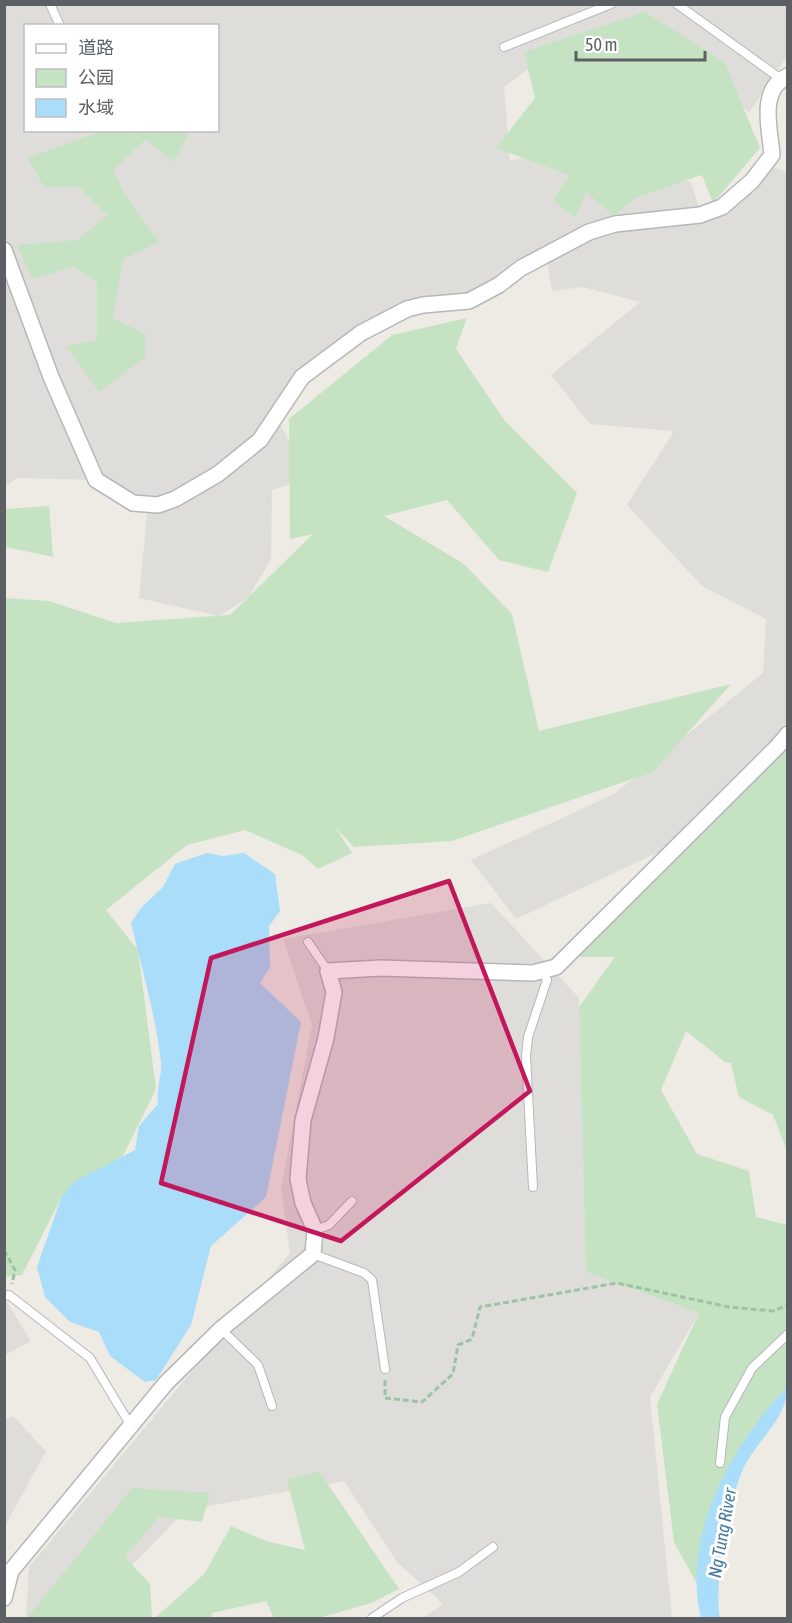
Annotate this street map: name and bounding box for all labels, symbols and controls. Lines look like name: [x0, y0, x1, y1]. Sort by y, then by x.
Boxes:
legend: [24, 24, 219, 132]
scale bar: [576, 24, 705, 62]
text: 50 m: [585, 34, 617, 55]
text: 道路: [78, 37, 114, 58]
text: 公园: [78, 67, 114, 88]
text: 水域: [78, 97, 114, 118]
water label: Ng Tung River: [704, 1486, 740, 1580]

